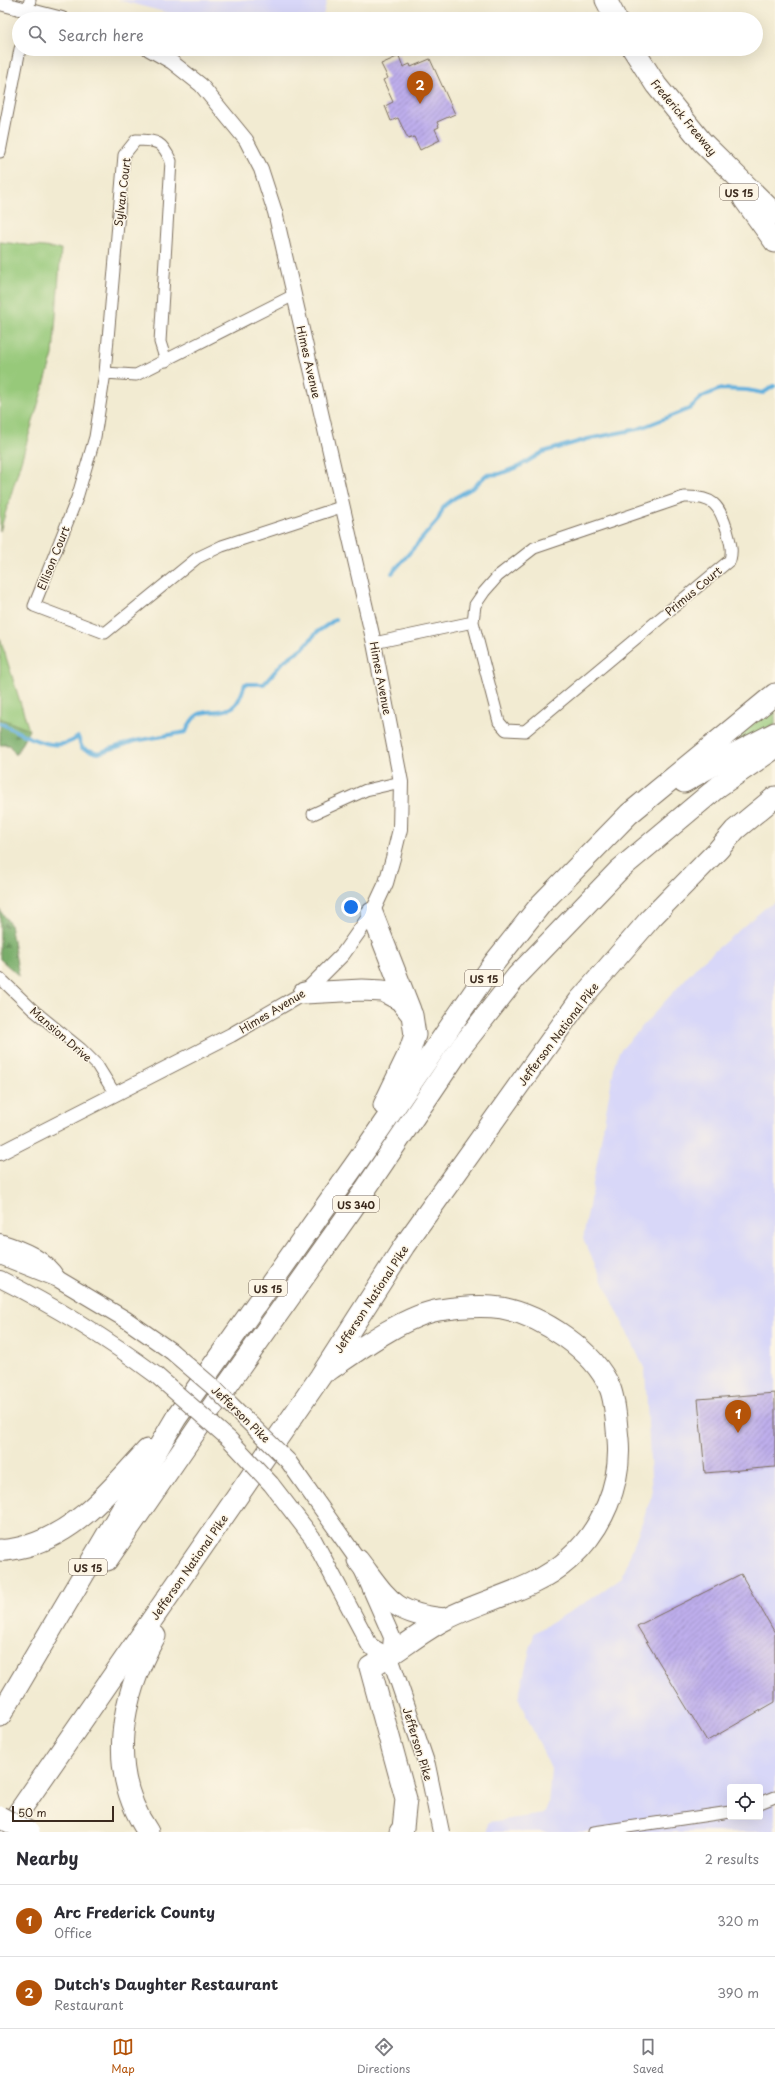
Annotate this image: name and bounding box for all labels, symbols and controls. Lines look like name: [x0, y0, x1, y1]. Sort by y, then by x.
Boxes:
search box: [12, 12, 763, 56]
icon: search: [26, 23, 48, 45]
text: Search here: [58, 23, 144, 46]
pin: 2: [407, 71, 433, 104]
street label: Frederick Freeway: [647, 75, 721, 159]
street label: Sylvan Court: [109, 156, 135, 227]
road number: US 15: [720, 184, 758, 200]
street label: Himes Avenue: [292, 324, 326, 400]
street label: Ellison Court: [32, 523, 74, 592]
street label: Primus Court: [661, 562, 726, 620]
street label: Himes Avenue: [366, 640, 396, 716]
your location: [341, 897, 361, 917]
road number: US 15: [465, 970, 503, 986]
street label: Jefferson National Pike: [514, 979, 603, 1089]
street label: Himes Avenue: [236, 985, 308, 1037]
street label: Mansion Drive: [26, 1002, 96, 1066]
road number: US 340: [333, 1196, 379, 1212]
street label: Jefferson National Pike: [330, 1242, 412, 1356]
road number: US 15: [249, 1280, 287, 1296]
street label: Jefferson Pike: [208, 1382, 274, 1447]
pin: 1: [725, 1400, 751, 1433]
street label: Jefferson National Pike: [146, 1511, 232, 1623]
road number: US 15: [69, 1559, 107, 1575]
street label: Jefferson Pike: [399, 1705, 437, 1783]
map controls: [727, 1784, 763, 1820]
button: locate: [727, 1784, 763, 1820]
scale bar: [12, 1804, 114, 1823]
text: 50 m: [18, 1804, 47, 1821]
text: Nearby: [16, 1845, 78, 1871]
text: 2 results: [705, 1849, 759, 1868]
text: Arc Frederick County: [54, 1900, 215, 1923]
text: 1: [26, 1911, 32, 1930]
text: 320 m: [717, 1911, 759, 1930]
text: Office: [54, 1923, 92, 1942]
text: Dutch's Daughter Restaurant: [54, 1972, 278, 1995]
text: 2: [24, 1983, 34, 2002]
text: 390 m: [717, 1983, 759, 2002]
text: Restaurant: [54, 1995, 124, 2014]
tab: Map: [111, 2036, 135, 2077]
tab: Directions: [357, 2036, 410, 2077]
tab: Saved: [633, 2036, 664, 2077]

